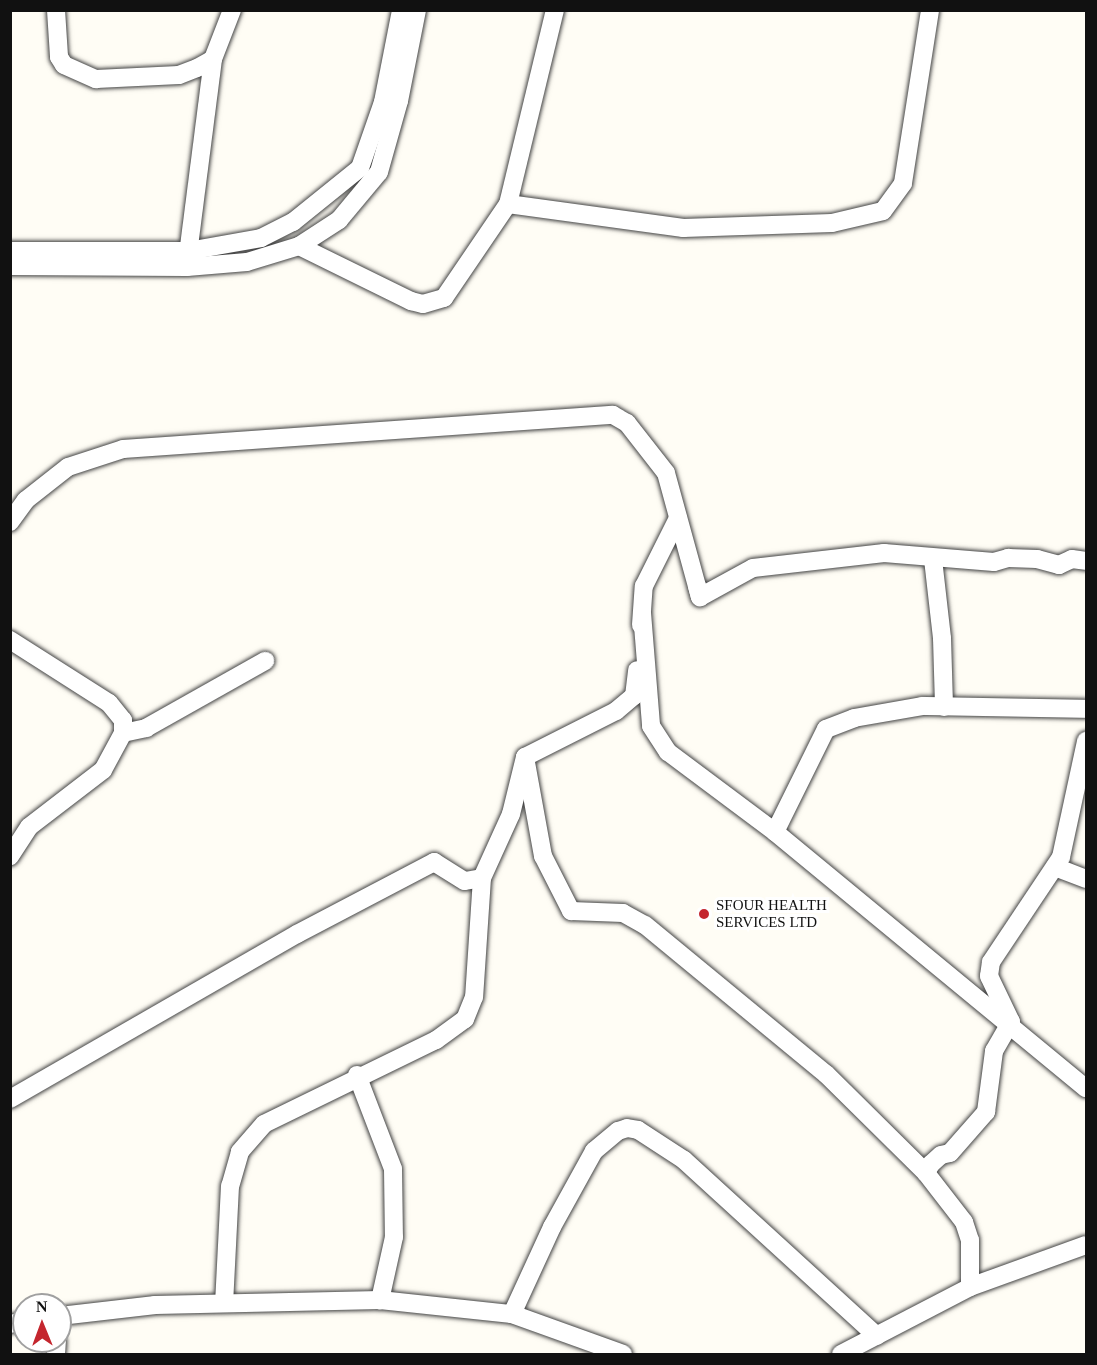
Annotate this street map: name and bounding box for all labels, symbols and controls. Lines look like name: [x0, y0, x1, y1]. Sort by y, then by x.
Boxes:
place label: SFOUR HEALTH SERVICES LTD: [716, 896, 827, 931]
marker: SFOUR HEALTH SERVICES LTD: [697, 907, 711, 921]
north arrow: [12, 1293, 72, 1353]
text: N: [36, 1298, 48, 1315]

